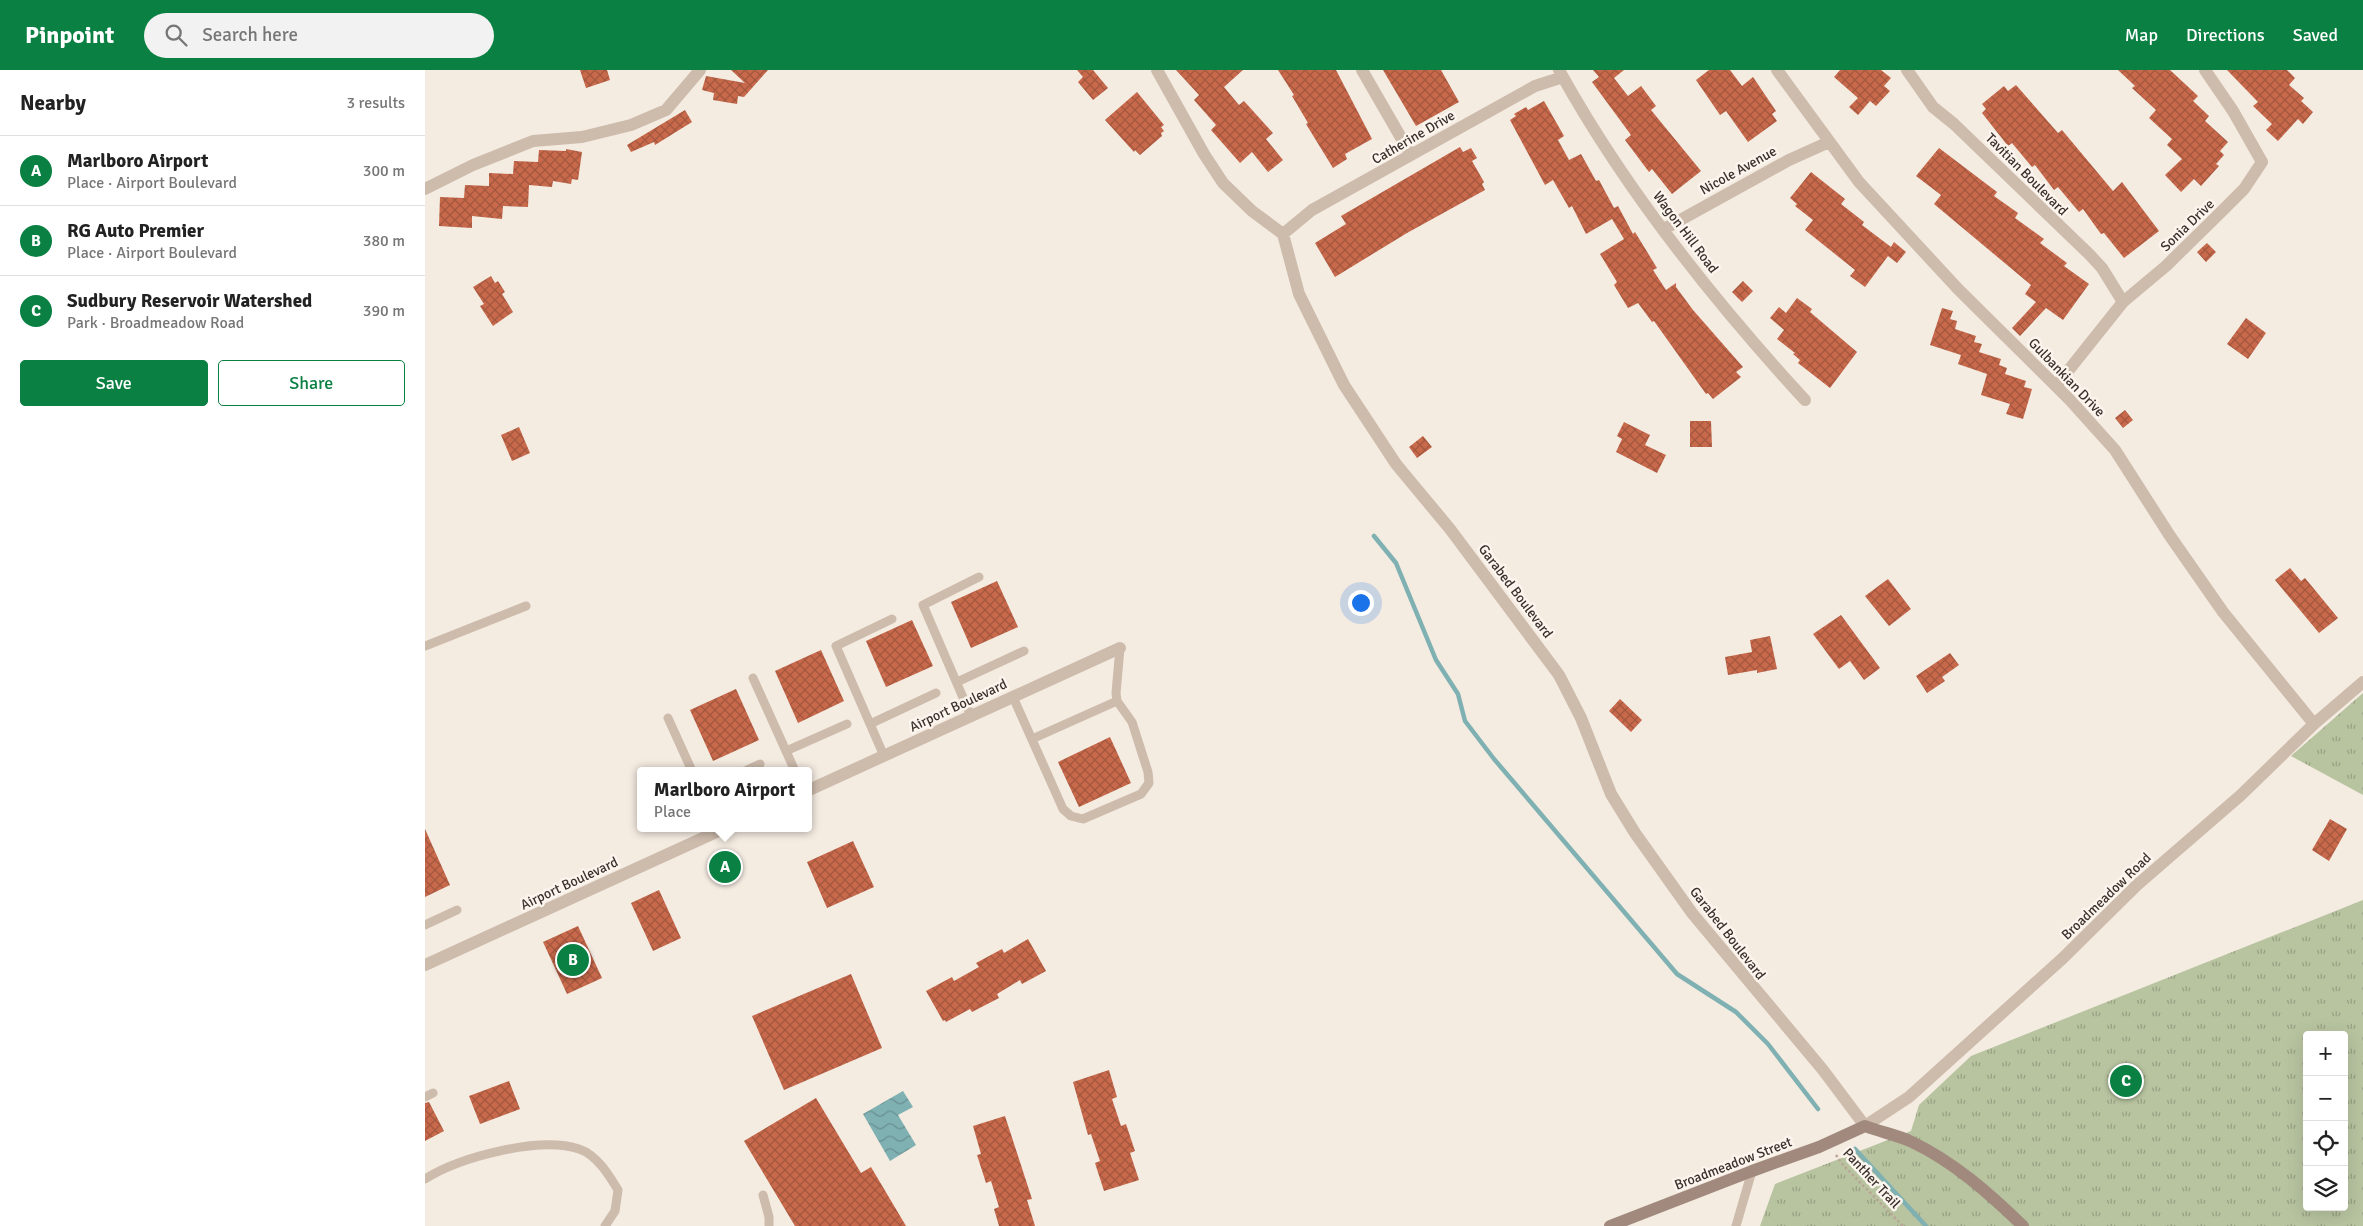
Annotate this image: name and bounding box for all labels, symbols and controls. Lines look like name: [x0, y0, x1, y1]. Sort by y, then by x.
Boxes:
search box: [144, 13, 494, 58]
text: Pinpoint: [25, 20, 114, 50]
icon: search: [162, 21, 190, 49]
text: Search here: [202, 23, 298, 47]
text: Map: [2125, 24, 2158, 46]
text: Directions: [2186, 24, 2265, 46]
text: Saved: [2293, 24, 2338, 46]
text: Nearby: [20, 90, 86, 116]
text: 3 results: [346, 93, 405, 113]
street label: Catherine Drive: [1369, 107, 1458, 168]
street label: Tavitian Boulevard: [1982, 130, 2071, 219]
street label: Nicole Avenue: [1697, 142, 1780, 198]
text: Marlboro Airport: [67, 149, 208, 173]
text: A: [31, 161, 41, 181]
text: 300 m: [363, 161, 405, 181]
text: Place · Airport Boulevard: [67, 173, 237, 193]
street label: Wagon Hill Road: [1649, 188, 1722, 277]
street label: Sonia Drive: [2157, 196, 2218, 255]
text: RG Auto Premier: [67, 219, 204, 243]
text: B: [31, 231, 41, 251]
text: 380 m: [363, 231, 405, 251]
text: Place · Airport Boulevard: [67, 243, 237, 263]
text: Sudbury Reservoir Watershed: [67, 289, 312, 313]
text: C: [31, 301, 41, 321]
text: 390 m: [363, 301, 405, 321]
text: Park · Broadmeadow Road: [67, 313, 244, 333]
street label: Gulbankian Drive: [2025, 334, 2108, 420]
button: Save: [20, 360, 208, 406]
button: Share: [218, 360, 405, 406]
street label: Garabed Boulevard: [1475, 541, 1556, 642]
your location: [1348, 590, 1374, 616]
street label: Airport Boulevard: [907, 675, 1010, 736]
popup: [637, 767, 812, 832]
text: Marlboro Airport: [654, 778, 795, 802]
text: Place: [654, 802, 691, 822]
pin: A: [709, 848, 741, 886]
street label: Broadmeadow Road: [2058, 849, 2155, 943]
street label: Airport Boulevard: [518, 853, 621, 914]
street label: Garabed Boulevard: [1686, 883, 1769, 983]
pin: B: [557, 941, 589, 979]
map controls: [2303, 1031, 2348, 1211]
button: +: [2303, 1031, 2348, 1076]
pin: C: [2110, 1062, 2142, 1100]
button: −: [2303, 1076, 2348, 1121]
button: locate: [2303, 1121, 2348, 1166]
street label: Broadmeadow Street: [1672, 1133, 1794, 1194]
street label: Panther Trail: [1839, 1145, 1904, 1212]
button: layers: [2303, 1166, 2348, 1211]

